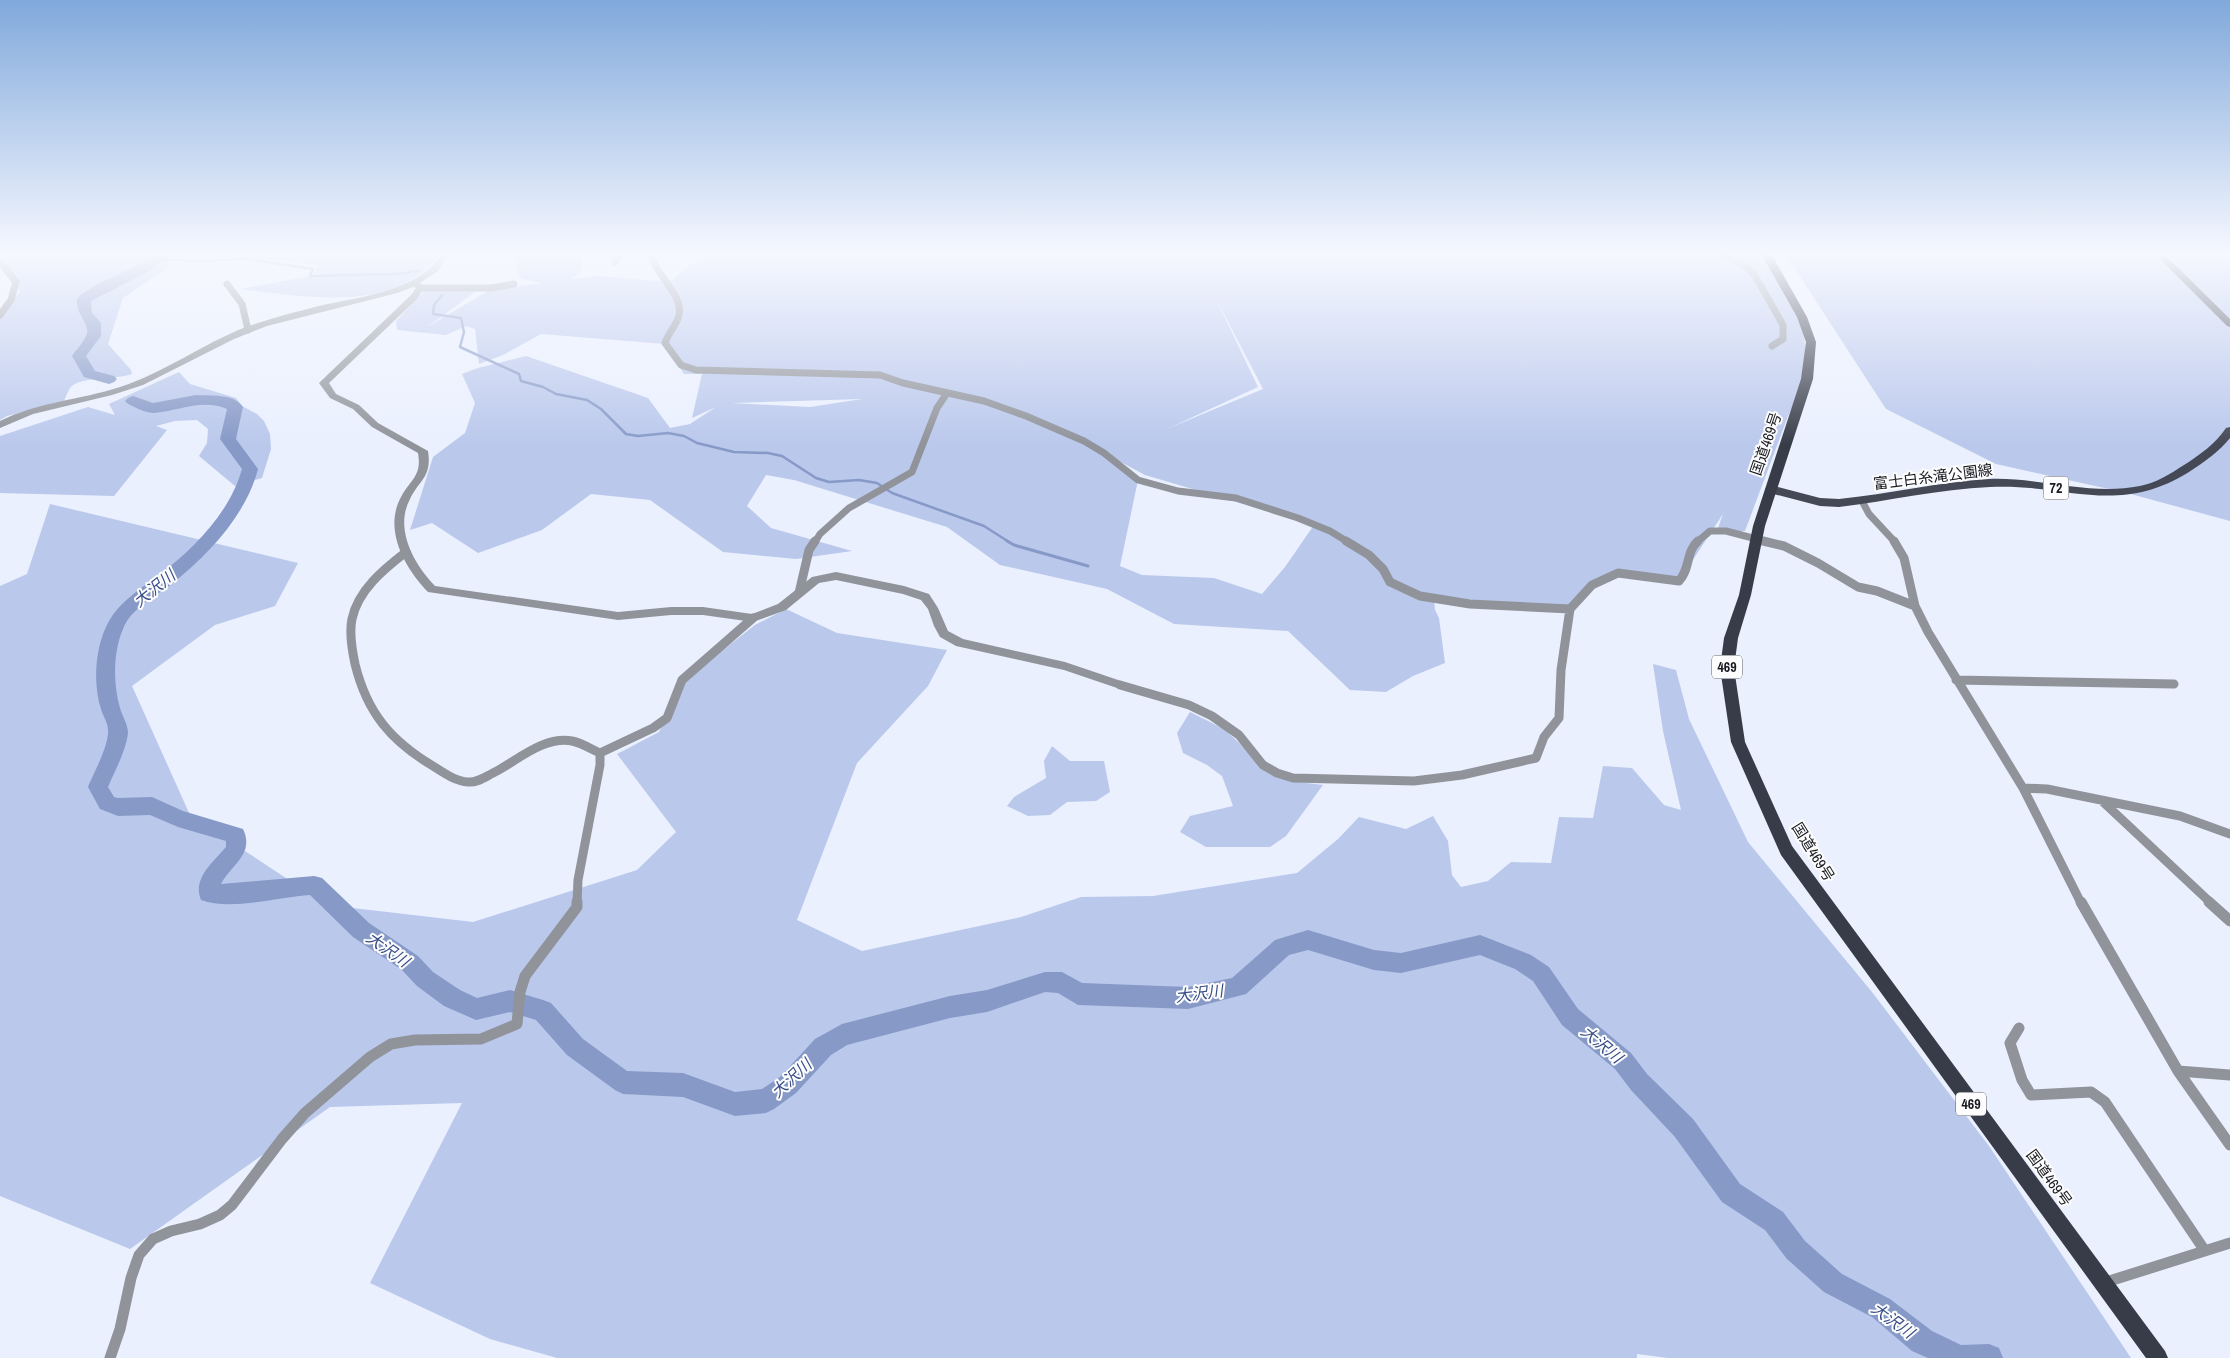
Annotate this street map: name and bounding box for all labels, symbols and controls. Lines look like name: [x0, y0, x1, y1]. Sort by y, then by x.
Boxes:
street label: 国道469号: [1745, 409, 1786, 478]
street label: 富士白糸滝公園線: [1872, 459, 1994, 494]
road number: 72: [2044, 476, 2068, 499]
water label: 大沢川: [128, 563, 181, 612]
road number: 469: [1712, 656, 1742, 679]
street label: 国道469号: [1787, 818, 1840, 885]
water label: 大沢川: [362, 926, 416, 973]
water label: 大沢川: [1174, 979, 1226, 1007]
water label: 大沢川: [1577, 1020, 1629, 1069]
water label: 大沢川: [766, 1052, 818, 1102]
road number: 469: [1956, 1092, 1986, 1116]
street label: 国道469号: [2022, 1145, 2077, 1210]
water label: 大沢川: [1867, 1297, 1920, 1344]

